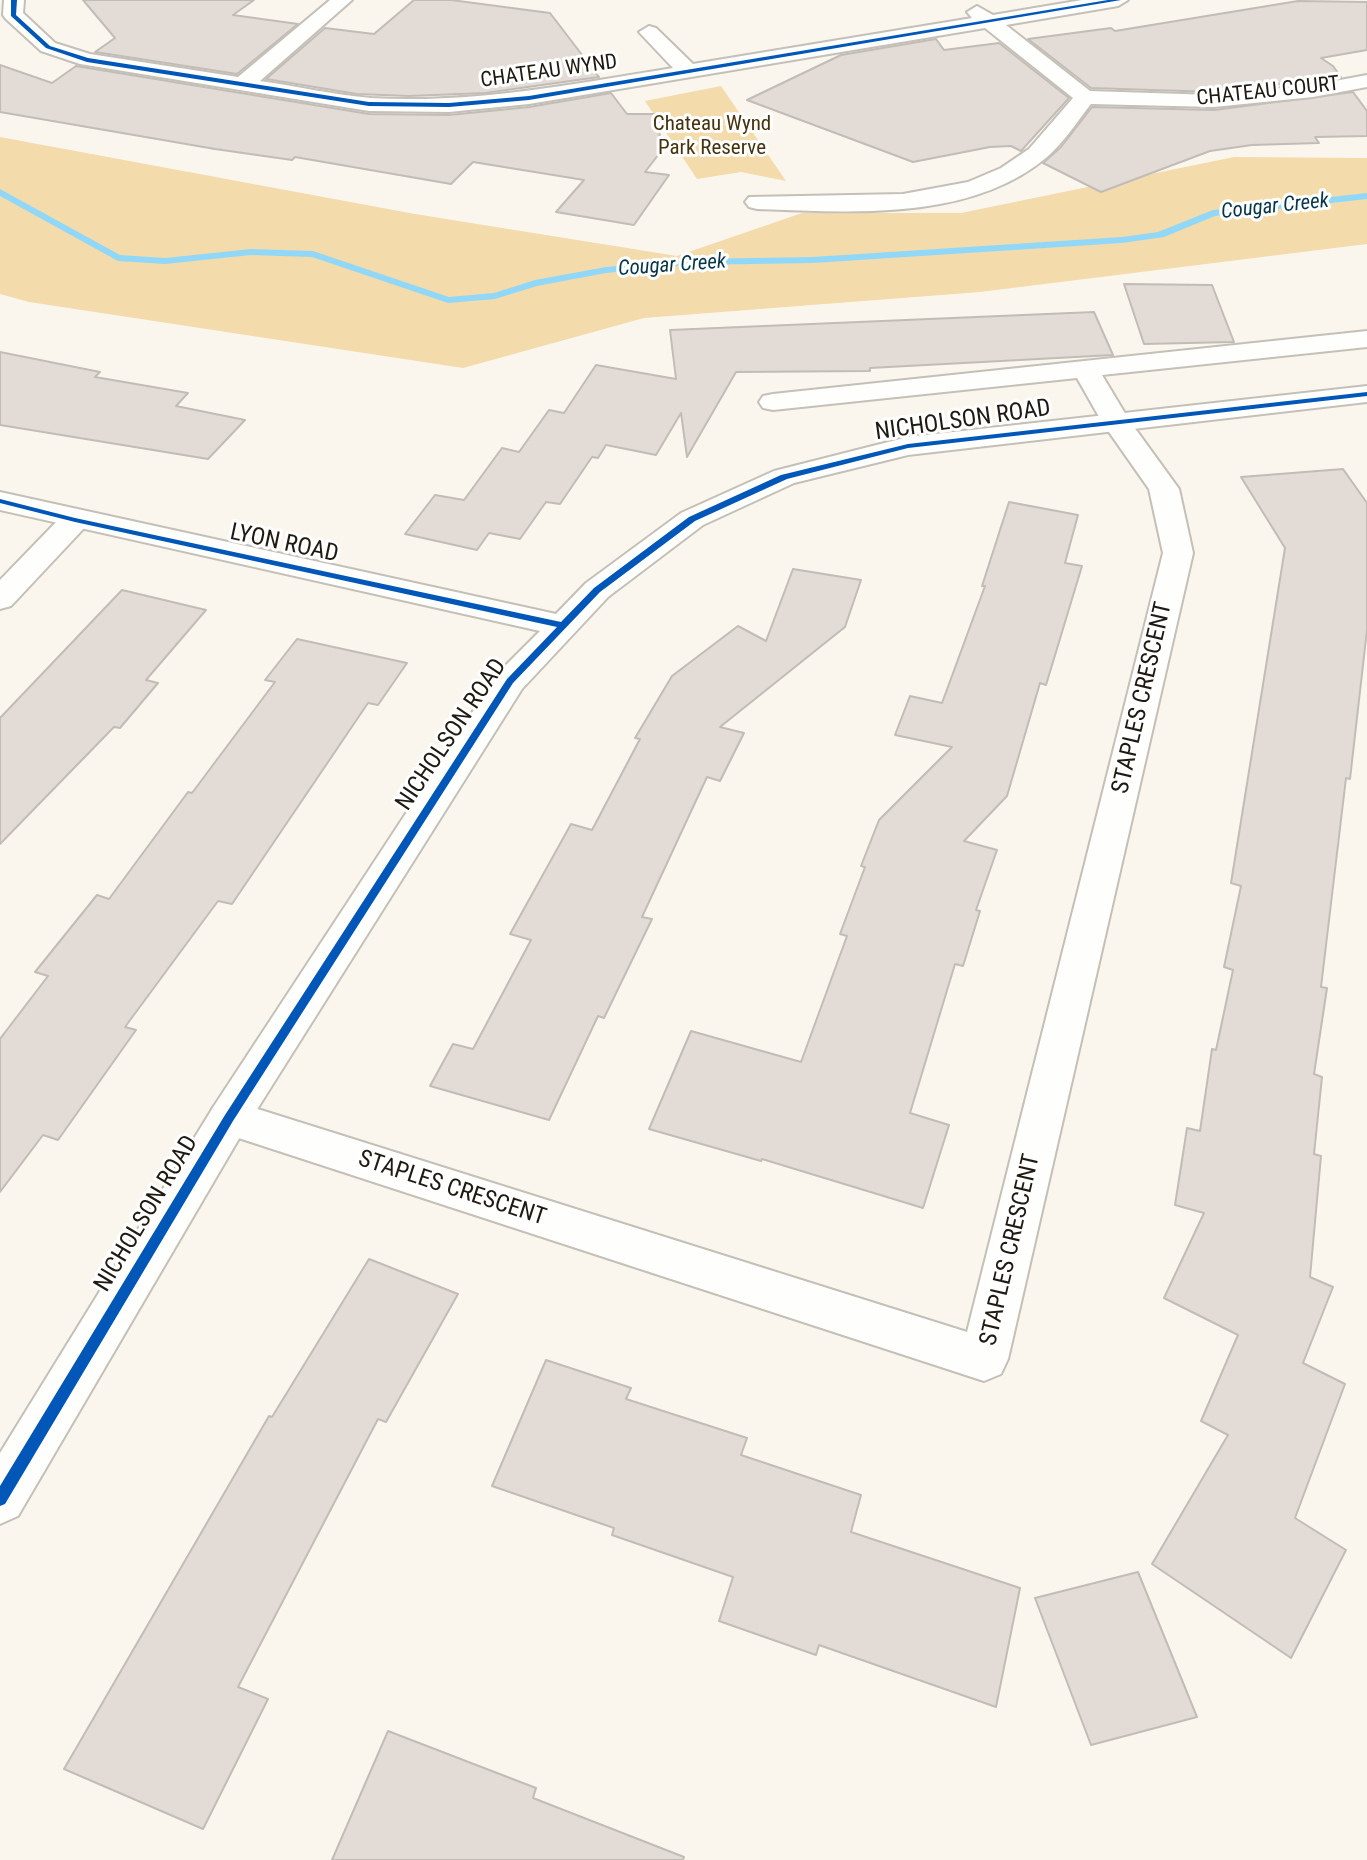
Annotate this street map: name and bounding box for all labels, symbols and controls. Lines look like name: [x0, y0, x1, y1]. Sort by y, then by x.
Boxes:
street label: CHATEAU WYND: [479, 50, 619, 94]
street label: CHATEAU COURT: [1195, 72, 1341, 112]
park label: Chateau Wynd Park Reserve: [653, 112, 771, 162]
water label: Cougar Creek: [1220, 189, 1330, 225]
water label: Cougar Creek: [617, 250, 727, 282]
street label: NICHOLSON ROAD: [873, 394, 1053, 448]
street label: LYON ROAD: [227, 518, 341, 570]
street label: STAPLES CRESCENT: [1107, 599, 1179, 797]
street label: NICHOLSON ROAD: [391, 654, 513, 816]
street label: NICHOLSON ROAD: [89, 1131, 205, 1297]
street label: STAPLES CRESCENT: [354, 1145, 550, 1233]
street label: STAPLES CRESCENT: [975, 1151, 1047, 1349]

